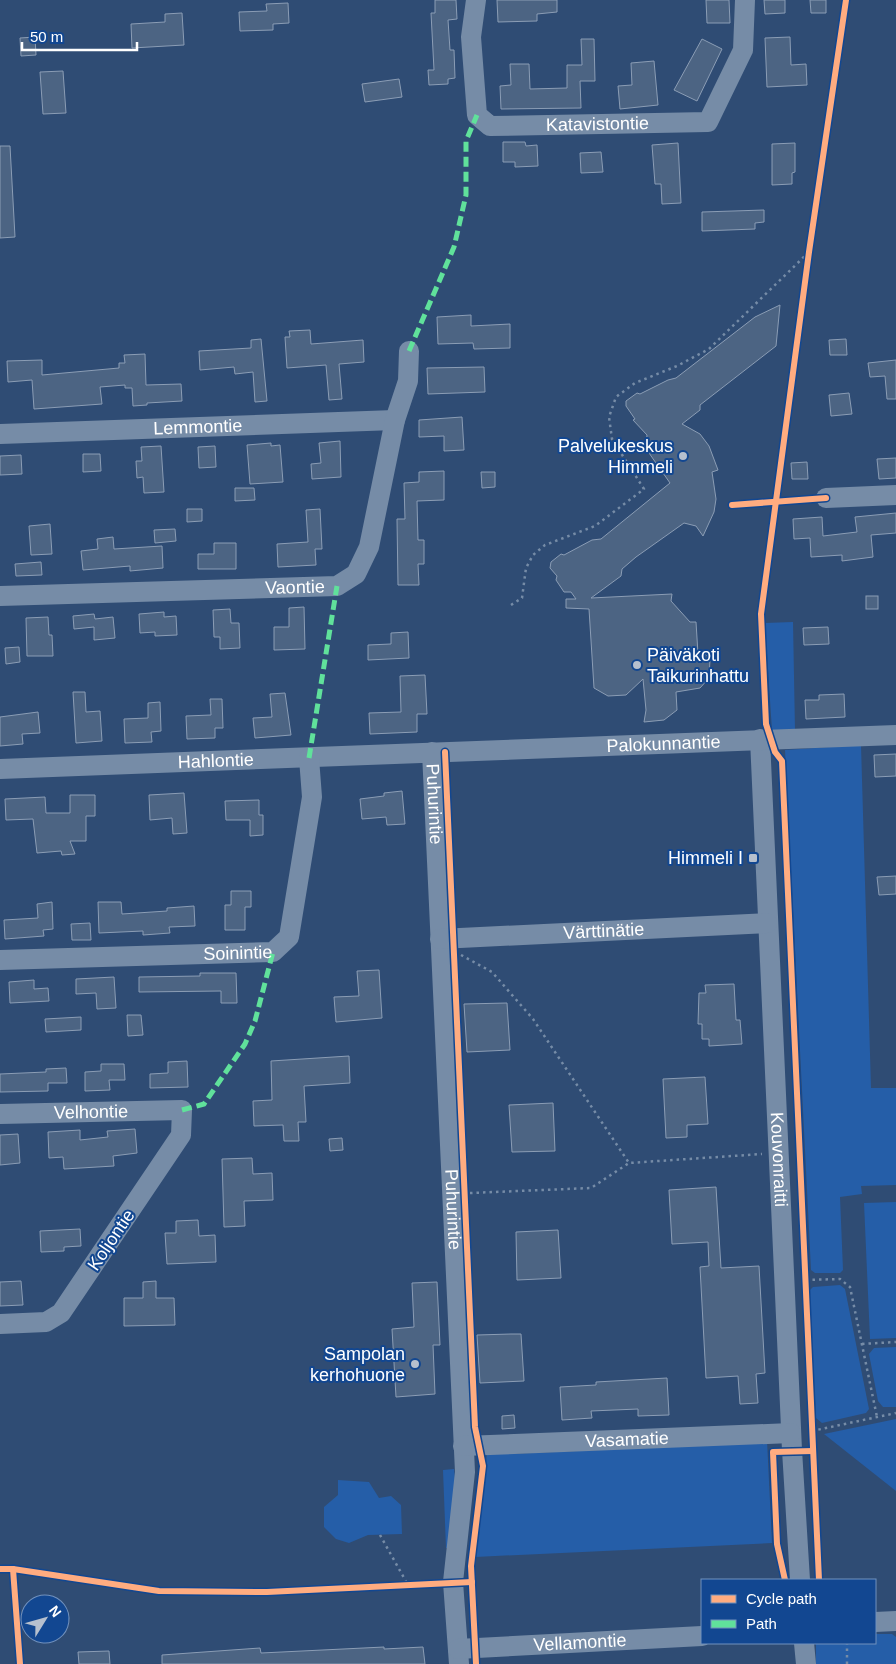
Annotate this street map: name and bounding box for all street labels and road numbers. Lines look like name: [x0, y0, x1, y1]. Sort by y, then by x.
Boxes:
street label: Katavistontie: [546, 113, 649, 135]
street label: Lemmontie: [153, 415, 243, 439]
street label: Vaontie: [265, 576, 325, 598]
street label: Palokunnantie: [606, 732, 721, 756]
street label: Hahlontie: [177, 749, 254, 772]
street label: Puhurintie: [423, 763, 446, 845]
street label: Värttinätie: [563, 919, 645, 943]
street label: Soinintie: [203, 942, 273, 964]
street label: Velhontie: [54, 1101, 128, 1123]
street label: Kouvonraitti: [767, 1112, 791, 1208]
street label: Puhurintie: [441, 1169, 465, 1250]
street label: Koljontie: [83, 1206, 139, 1274]
street label: Vasamatie: [585, 1428, 669, 1451]
street label: Vellamontie: [533, 1630, 627, 1655]

